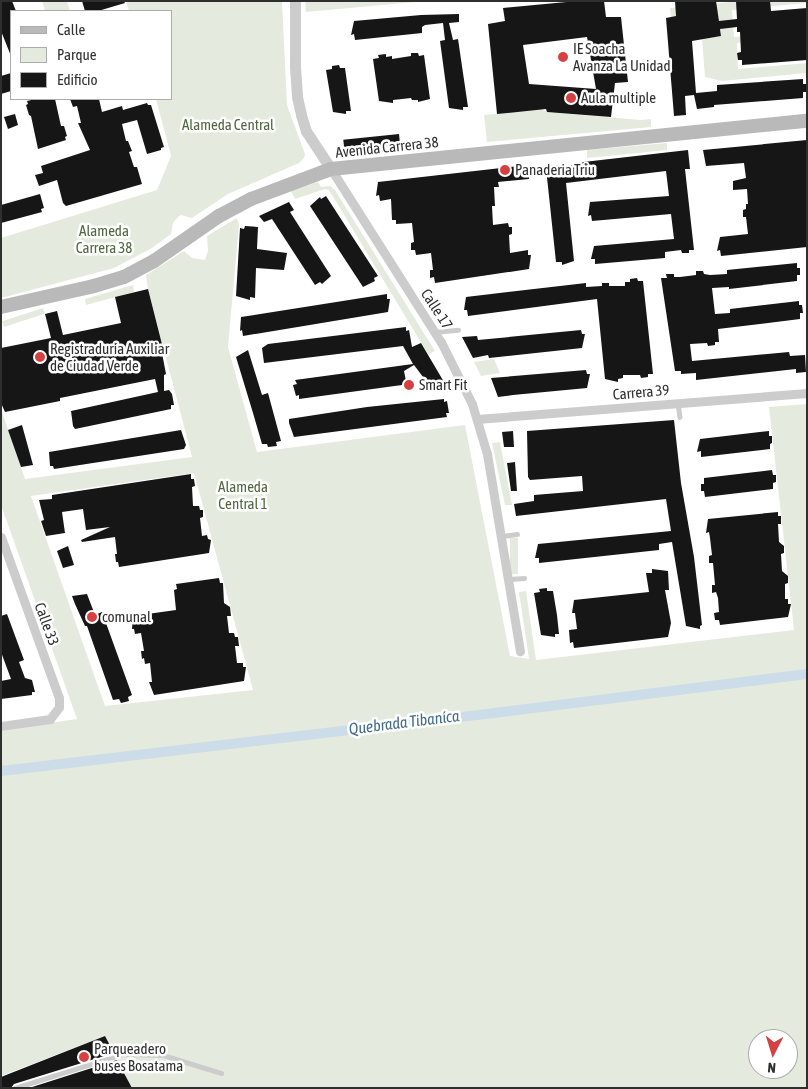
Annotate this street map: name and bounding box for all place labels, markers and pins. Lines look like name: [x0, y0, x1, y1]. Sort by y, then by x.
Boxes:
place label: IE Soacha Avanza La Unidad: [573, 39, 671, 74]
marker: IE Soacha Avanza La Unidad: [557, 51, 569, 63]
place label: Aula multiple: [581, 89, 656, 107]
marker: Aula multiple: [565, 92, 577, 104]
place label: Panaderia Triu: [515, 161, 595, 179]
marker: Panaderia Triu: [499, 164, 511, 176]
place label: Registraduría Auxiliar de Ciudad Verde: [50, 339, 169, 374]
marker: Registraduría Auxiliar de Ciudad Verde: [34, 351, 46, 363]
place label: Smart Fit: [419, 376, 468, 394]
marker: Smart Fit: [403, 379, 415, 391]
place label: comunal: [102, 608, 151, 626]
marker: comunal: [86, 611, 98, 623]
place label: Parqueadero buses Bosatama: [94, 1039, 183, 1074]
marker: Parqueadero buses Bosatama: [78, 1051, 90, 1063]

